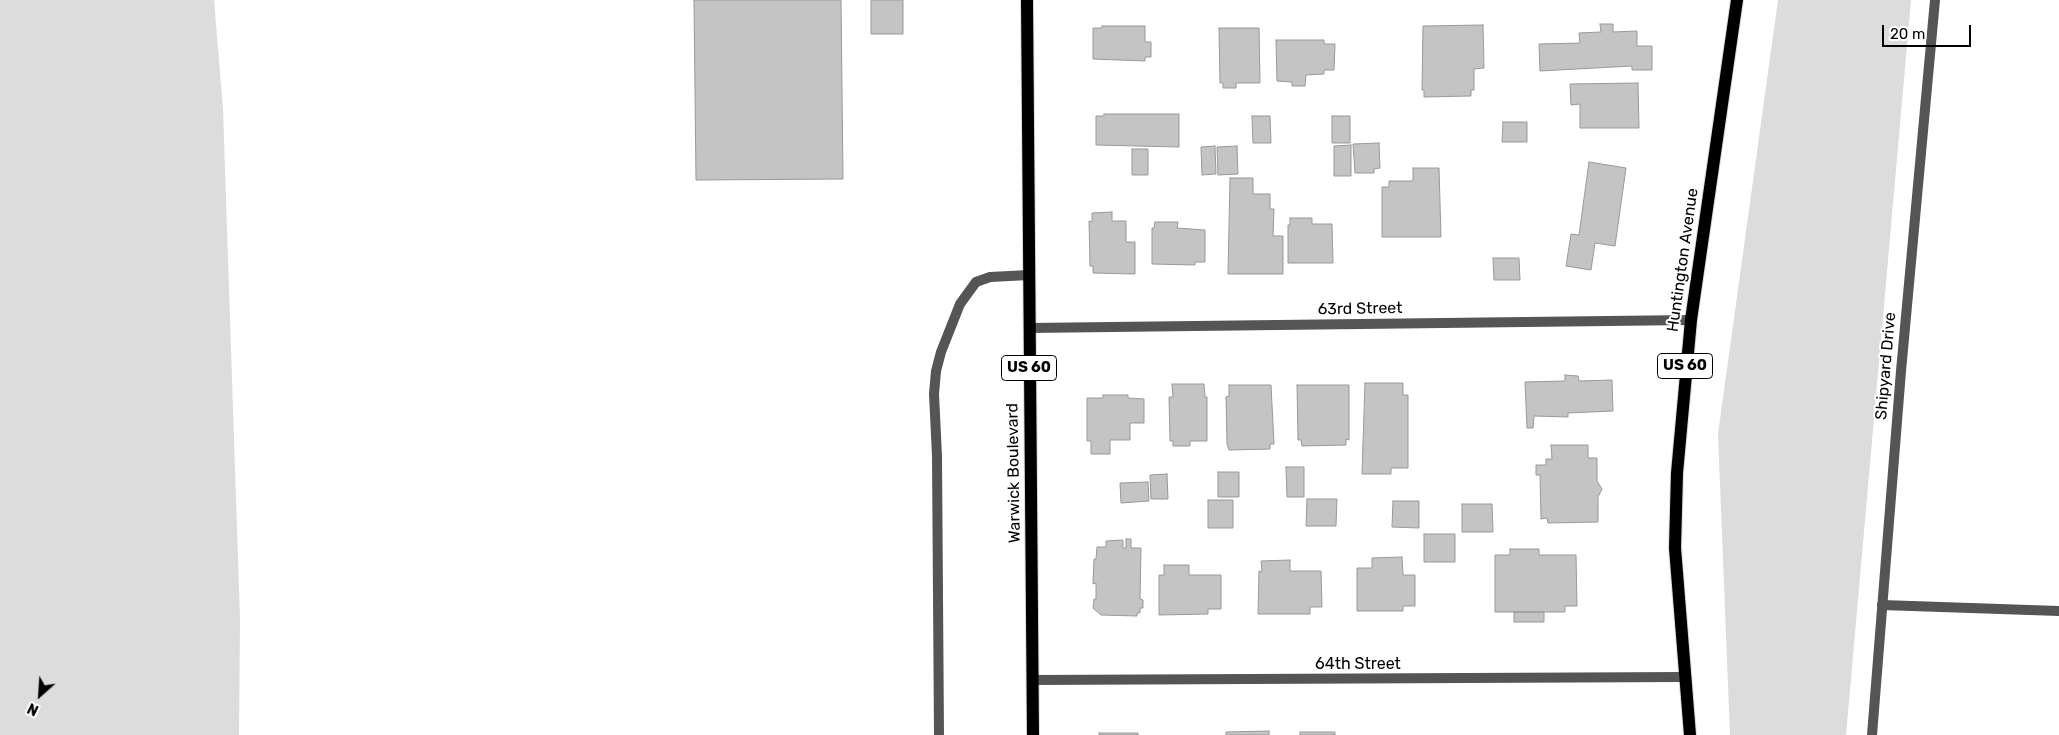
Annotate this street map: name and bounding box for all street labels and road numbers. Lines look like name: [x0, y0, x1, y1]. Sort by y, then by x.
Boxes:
street label: Huntington Avenue: [1663, 187, 1703, 333]
street label: 63rd Street: [1317, 299, 1403, 319]
street label: Shipyard Drive: [1872, 311, 1900, 421]
road number: US 60: [1658, 354, 1712, 378]
road number: US 60: [1002, 356, 1056, 380]
street label: Warwick Boulevard: [1003, 403, 1025, 543]
street label: 64th Street: [1315, 654, 1401, 674]

